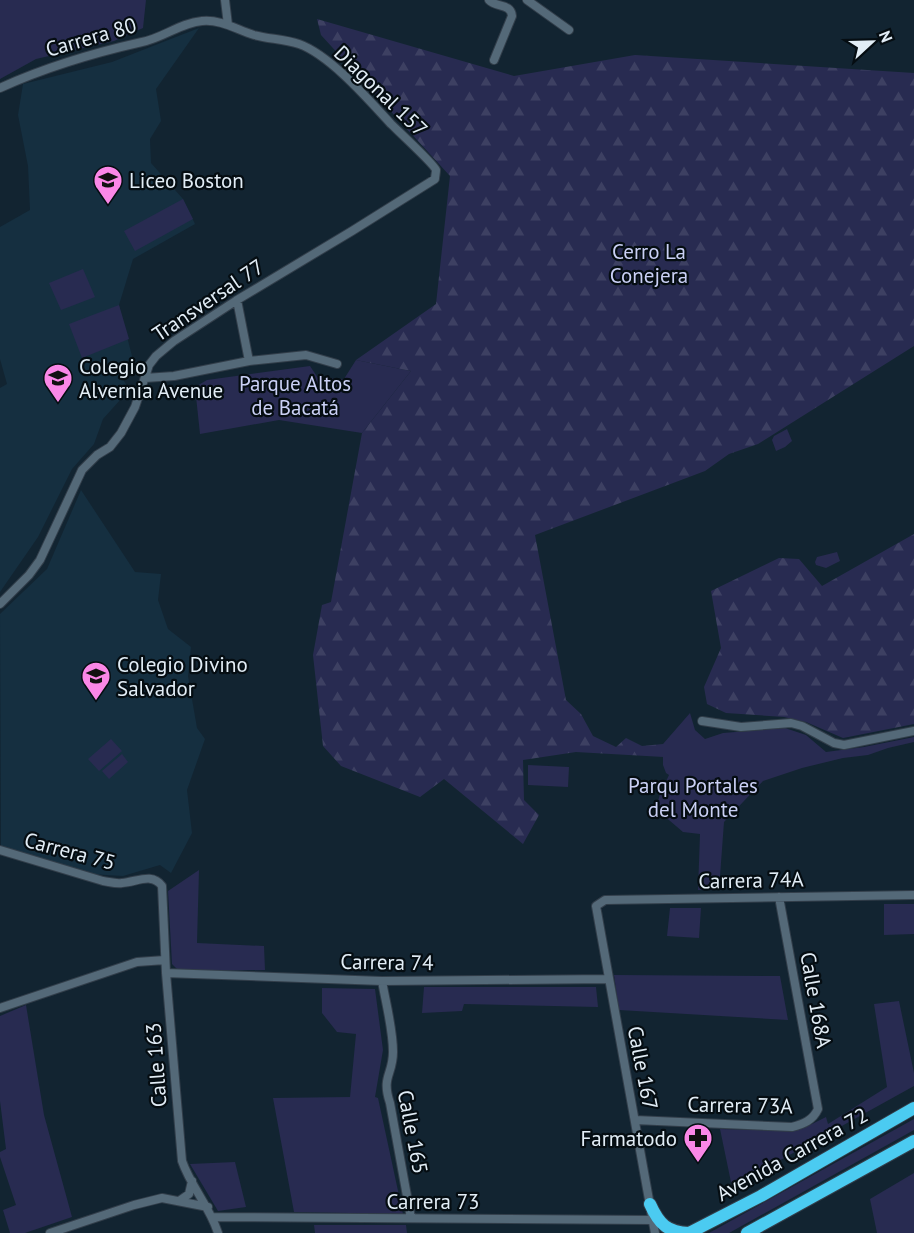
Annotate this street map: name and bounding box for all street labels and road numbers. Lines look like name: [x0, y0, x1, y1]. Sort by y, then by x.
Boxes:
street label: Carrera 80: [43, 11, 139, 63]
street label: Diagonal 157: [328, 40, 434, 142]
street label: Transversal 77: [147, 253, 269, 347]
street label: Carrera 75: [22, 826, 118, 876]
street label: Carrera 74A: [698, 866, 805, 894]
street label: Carrera 74: [340, 948, 434, 976]
street label: Calle 168A: [794, 950, 838, 1051]
street label: Calle 163: [140, 1022, 172, 1108]
street label: Calle 167: [622, 1024, 664, 1112]
street label: Calle 165: [392, 1088, 434, 1176]
street label: Carrera 73A: [687, 1091, 794, 1119]
street label: Avenida Carrera 72: [711, 1101, 873, 1207]
street label: Carrera 73: [386, 1188, 480, 1215]

